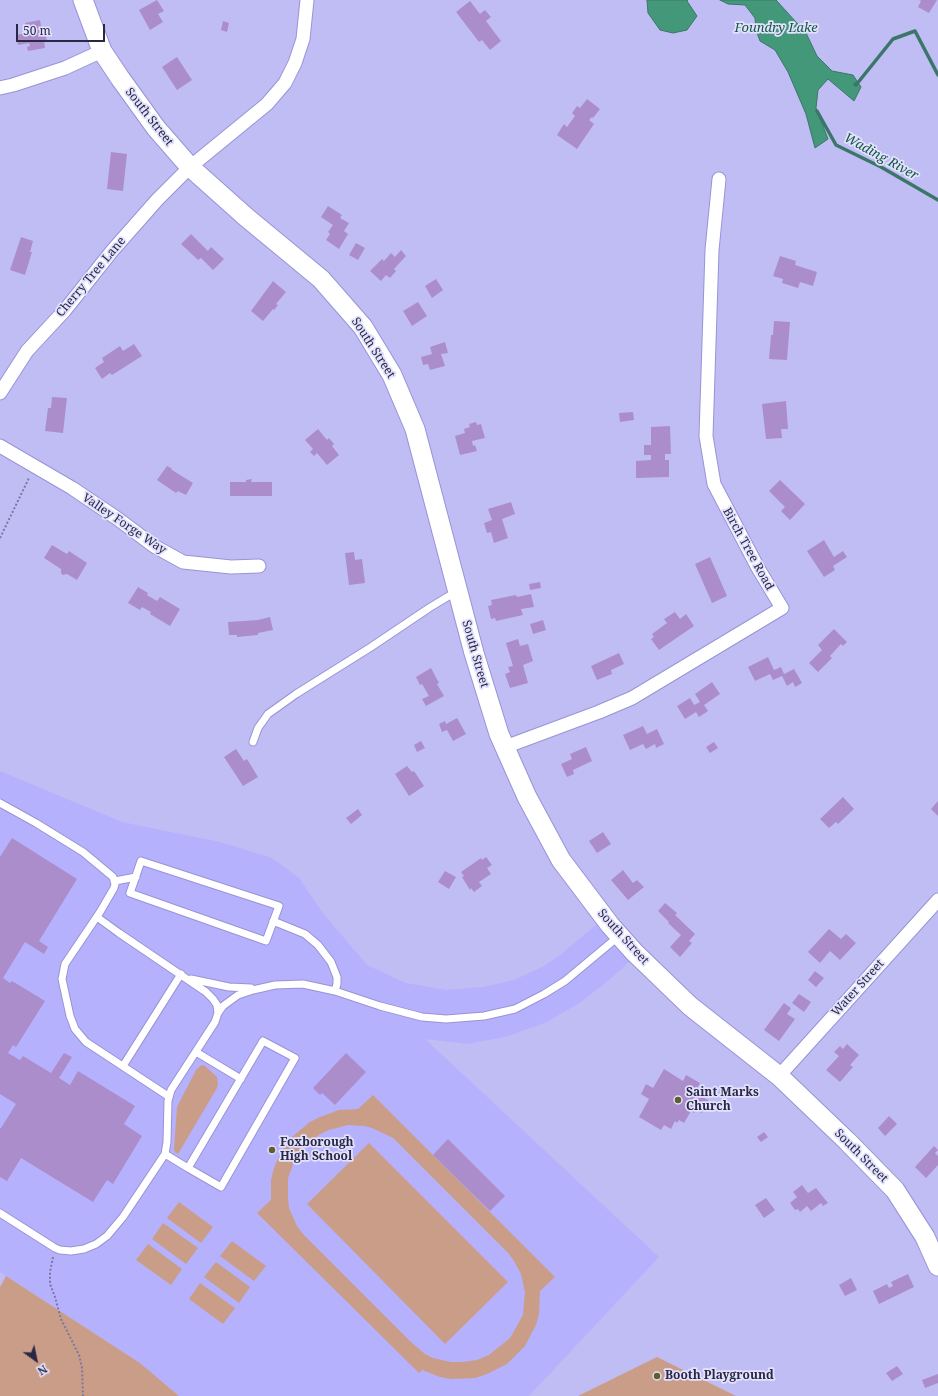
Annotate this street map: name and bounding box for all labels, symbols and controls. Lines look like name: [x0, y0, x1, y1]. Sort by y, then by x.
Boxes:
scale bar: [18, 16, 107, 42]
water label: Foundry Lake: [734, 20, 818, 36]
text: 50 m: [23, 22, 51, 39]
street label: South Street: [122, 85, 176, 149]
water label: Wading River: [841, 130, 921, 184]
street label: Cherry Tree Lane: [53, 234, 129, 320]
street label: South Street: [348, 315, 398, 381]
street label: Valley Forge Way: [79, 491, 169, 557]
street label: Birch Tree Road: [719, 505, 777, 593]
street label: South Street: [458, 619, 492, 689]
street label: South Street: [594, 906, 652, 968]
street label: Water Street: [829, 957, 887, 1019]
place label: Saint Marks Church: [686, 1086, 759, 1114]
marker: Saint Marks Church: [673, 1095, 683, 1105]
street label: South Street: [831, 1126, 891, 1186]
place label: Foxborough High School: [280, 1136, 354, 1164]
marker: Foxborough High School: [267, 1145, 277, 1155]
north arrow: [16, 1340, 56, 1380]
text: N: [35, 1362, 51, 1379]
place label: Booth Playground: [665, 1369, 774, 1383]
marker: Booth Playground: [652, 1371, 662, 1381]

